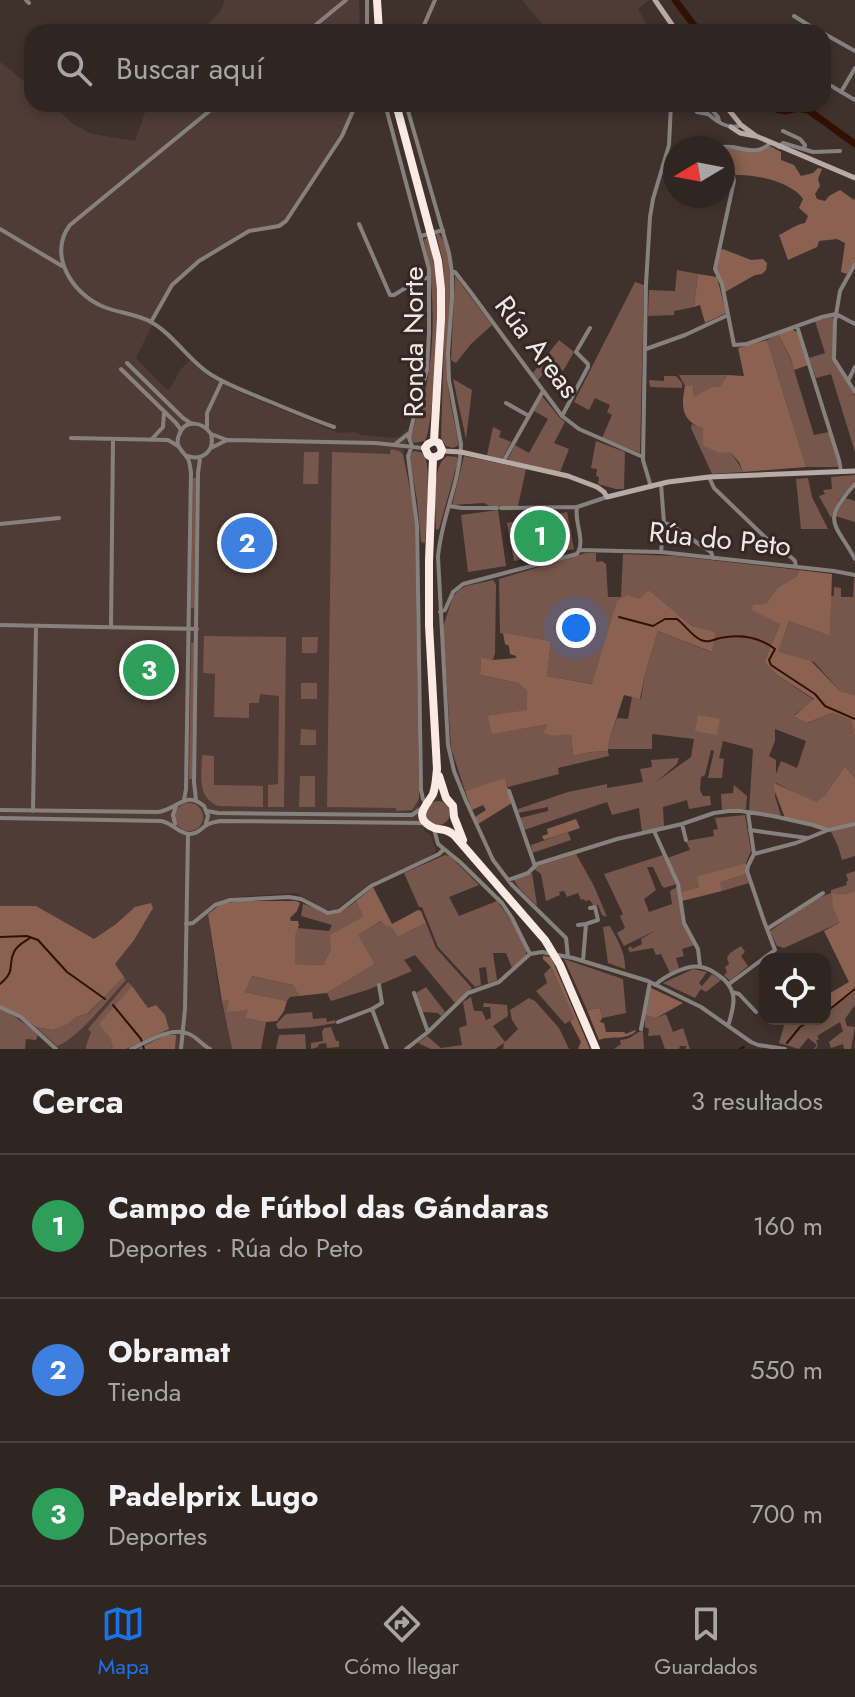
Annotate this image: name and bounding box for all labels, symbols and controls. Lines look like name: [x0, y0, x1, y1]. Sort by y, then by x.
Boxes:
search box: [24, 24, 831, 112]
icon: search: [52, 46, 96, 90]
text: Buscar aquí: [116, 47, 264, 90]
north arrow: [663, 136, 735, 208]
street label: Ronda Norte: [393, 266, 434, 418]
street label: Rúa Areas: [485, 287, 589, 407]
pin: 1: [514, 506, 566, 566]
street label: Rúa do Peto: [647, 511, 793, 567]
pin: 2: [221, 513, 273, 573]
your location: [556, 608, 596, 648]
pin: 3: [123, 640, 175, 700]
map controls: [759, 953, 831, 1025]
button: locate: [759, 953, 831, 1025]
text: Cerca: [32, 1077, 124, 1126]
text: 3 resultados: [691, 1082, 823, 1120]
text: Campo de Fútbol das Gándaras: [108, 1186, 549, 1229]
text: 1: [51, 1207, 65, 1245]
text: 160 m: [753, 1207, 823, 1245]
text: Deportes · Rúa do Peto: [108, 1229, 363, 1267]
text: Obramat: [108, 1330, 230, 1373]
text: 2: [49, 1351, 67, 1389]
text: 550 m: [750, 1351, 823, 1389]
text: Tienda: [108, 1373, 181, 1411]
text: Padelprix Lugo: [108, 1474, 318, 1517]
text: 3: [50, 1495, 66, 1533]
text: 700 m: [750, 1495, 823, 1533]
text: Deportes: [108, 1517, 207, 1555]
tab: Mapa: [98, 1602, 149, 1682]
tab: Cómo llegar: [344, 1602, 459, 1682]
tab: Guardados: [654, 1602, 757, 1682]

